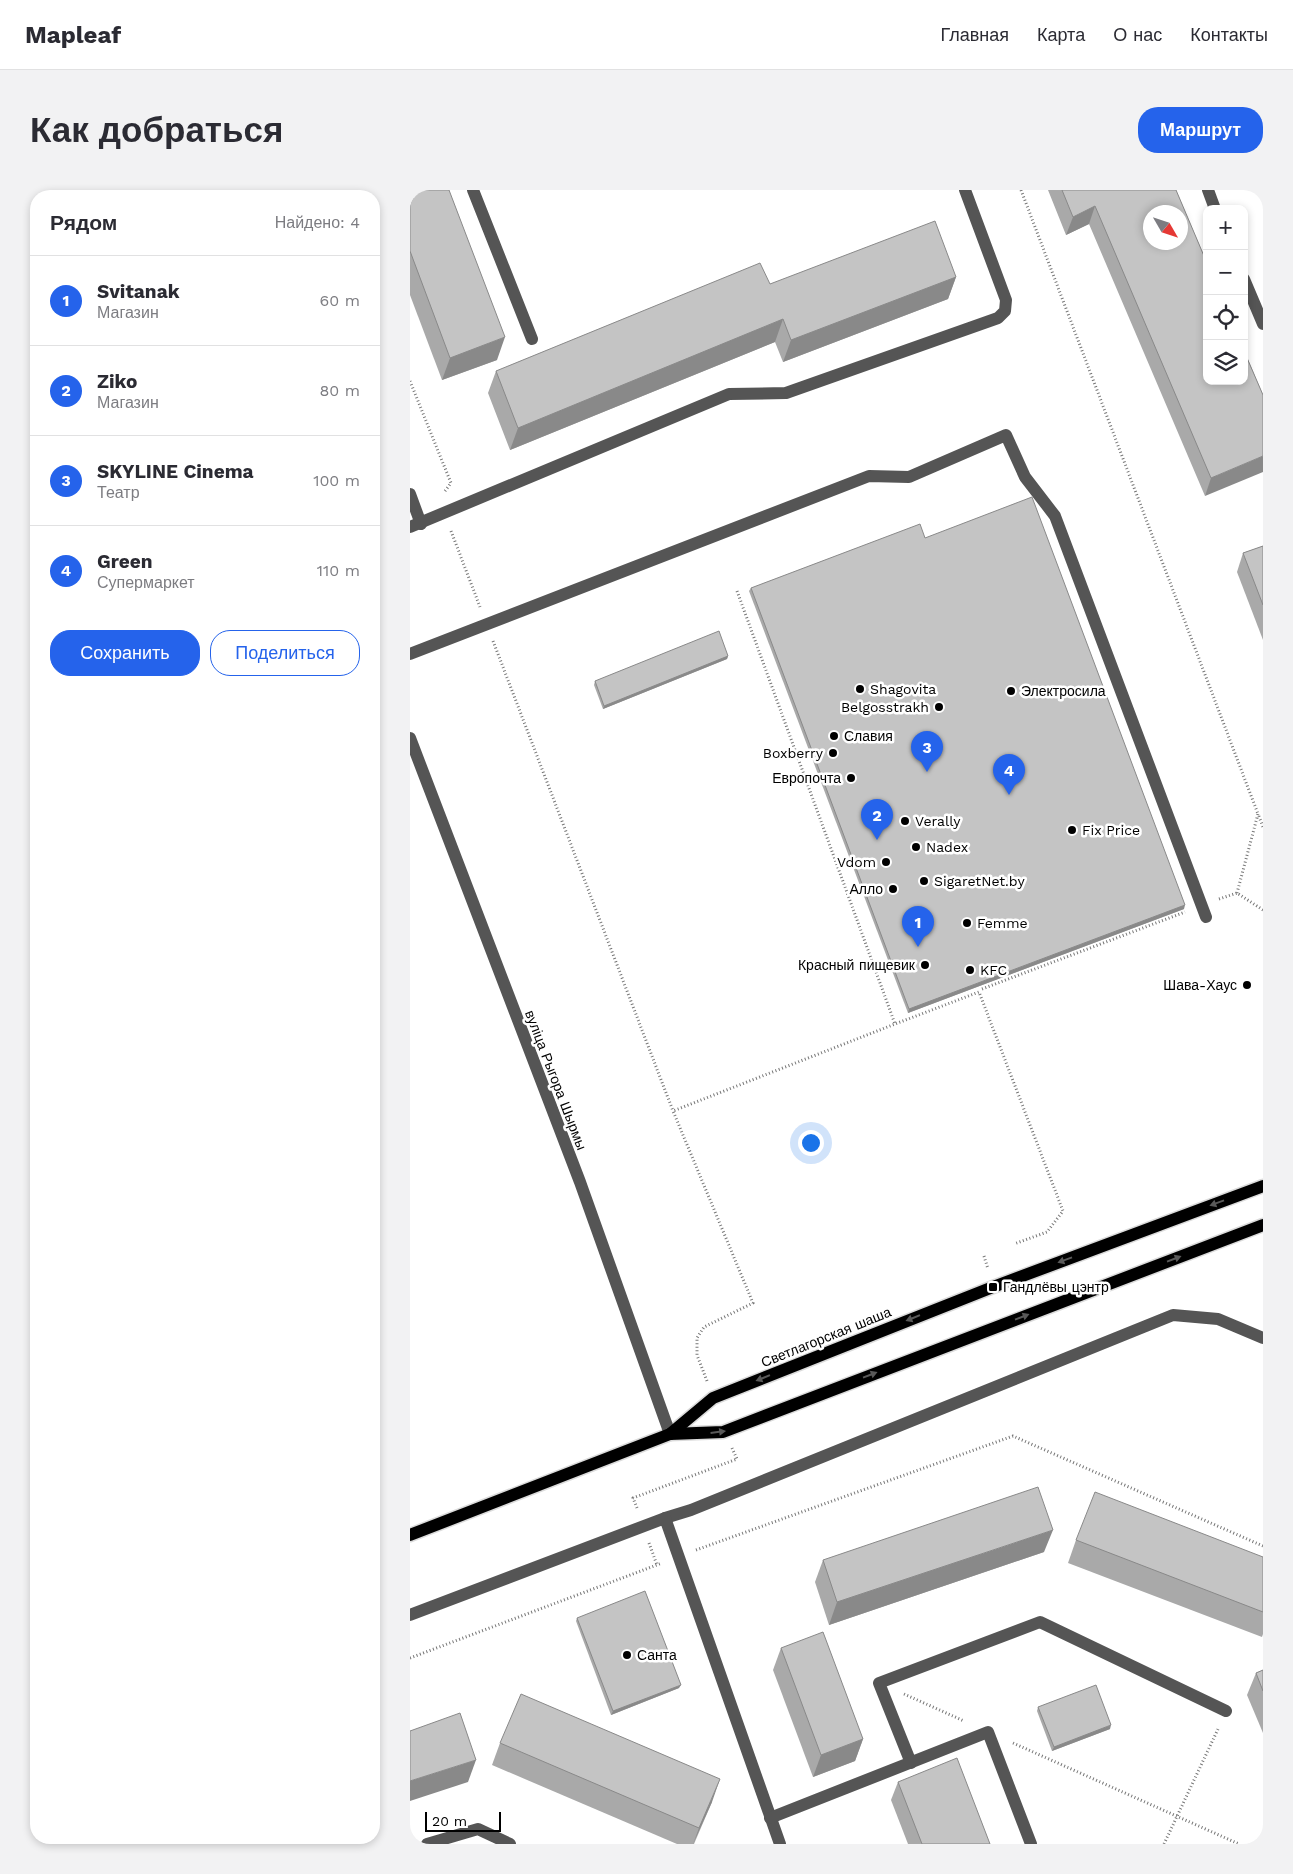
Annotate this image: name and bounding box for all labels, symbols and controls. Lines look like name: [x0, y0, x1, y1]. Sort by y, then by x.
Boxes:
text: Mapleaf: [25, 21, 121, 49]
text: Главная: [940, 24, 1009, 45]
text: Карта: [1037, 24, 1085, 45]
text: О нас: [1113, 24, 1162, 45]
text: Контакты: [1190, 24, 1268, 45]
button: Маршрут: [1138, 107, 1263, 153]
text: Как добраться: [30, 109, 283, 151]
north arrow: [1143, 205, 1188, 250]
map controls: [1203, 205, 1248, 385]
button: +: [1203, 205, 1248, 250]
text: Рядом: [50, 210, 117, 235]
text: Найдено: 4: [275, 213, 360, 232]
button: −: [1203, 250, 1248, 295]
text: Svitanak: [97, 280, 179, 303]
text: 1: [63, 291, 69, 310]
text: 60 m: [320, 291, 360, 310]
button: locate: [1203, 295, 1248, 340]
text: Магазин: [97, 303, 159, 322]
button: layers: [1203, 340, 1248, 385]
text: Ziko: [97, 370, 137, 393]
text: 2: [61, 381, 71, 400]
text: 80 m: [319, 381, 360, 400]
text: Магазин: [97, 393, 159, 412]
text: SKYLINE Cinema: [97, 460, 254, 483]
text: 3: [61, 471, 71, 490]
text: 100 m: [313, 471, 360, 490]
text: Театр: [97, 483, 140, 502]
text: Green: [97, 550, 153, 573]
text: 4: [61, 561, 71, 580]
text: 110 m: [317, 561, 360, 580]
text: Супермаркет: [97, 573, 195, 592]
button: Сохранить: [50, 630, 200, 676]
button: Поделиться: [210, 630, 360, 676]
place label: Shagovita: [870, 681, 936, 697]
marker: Shagovita: [854, 683, 866, 695]
place label: Электросила: [1021, 683, 1106, 699]
marker: Электросила: [1005, 685, 1017, 697]
place label: Belgosstrakh: [841, 699, 929, 715]
marker: Belgosstrakh: [933, 701, 945, 713]
place label: Славия: [844, 728, 893, 744]
marker: Славия: [828, 730, 840, 742]
pin: 3: [911, 731, 943, 772]
place label: Boxberry: [763, 745, 824, 761]
marker: Boxberry: [827, 747, 839, 759]
pin: 4: [993, 754, 1025, 795]
place label: Европочта: [772, 770, 841, 786]
marker: Европочта: [845, 772, 857, 784]
pin: 2: [861, 799, 893, 840]
place label: Verally: [915, 813, 961, 829]
marker: Verally: [899, 815, 911, 827]
place label: Fix Price: [1082, 822, 1140, 838]
marker: Fix Price: [1066, 824, 1078, 836]
place label: Nadex: [926, 839, 968, 855]
marker: Nadex: [910, 841, 922, 853]
place label: Vdom: [837, 854, 876, 870]
marker: Vdom: [880, 856, 892, 868]
place label: SigaretNet.by: [934, 873, 1025, 889]
marker: SigaretNet.by: [918, 875, 930, 887]
place label: Алло: [849, 881, 883, 897]
marker: Алло: [887, 883, 899, 895]
pin: 1: [902, 906, 934, 947]
place label: Femme: [977, 915, 1028, 931]
marker: Femme: [961, 917, 973, 929]
place label: Красный пищевик: [798, 957, 916, 973]
marker: Красный пищевик: [919, 959, 931, 971]
place label: KFC: [980, 962, 1007, 978]
marker: KFC: [964, 964, 976, 976]
place label: Шава-Хаус: [1163, 977, 1237, 993]
marker: Шава-Хаус: [1241, 979, 1253, 991]
street label: вуліца Рыгора Шырмы: [522, 1008, 590, 1152]
your location: [798, 1130, 824, 1156]
one-way arrow: [1210, 1200, 1225, 1207]
one-way arrow: [1167, 1255, 1182, 1263]
one-way arrow: [1057, 1256, 1072, 1264]
place label: Гандлёвы цэнтр: [1003, 1279, 1109, 1295]
marker: Гандлёвы цэнтр: [987, 1281, 999, 1293]
street label: Светлагорская шаша: [759, 1304, 894, 1370]
one-way arrow: [1015, 1313, 1030, 1321]
one-way arrow: [906, 1315, 921, 1322]
one-way arrow: [863, 1371, 878, 1379]
one-way arrow: [755, 1375, 770, 1383]
one-way arrow: [711, 1428, 727, 1436]
place label: Санта: [637, 1647, 677, 1663]
marker: Санта: [621, 1649, 633, 1661]
scale bar: [425, 1809, 501, 1832]
text: 20 m: [432, 1813, 467, 1829]

